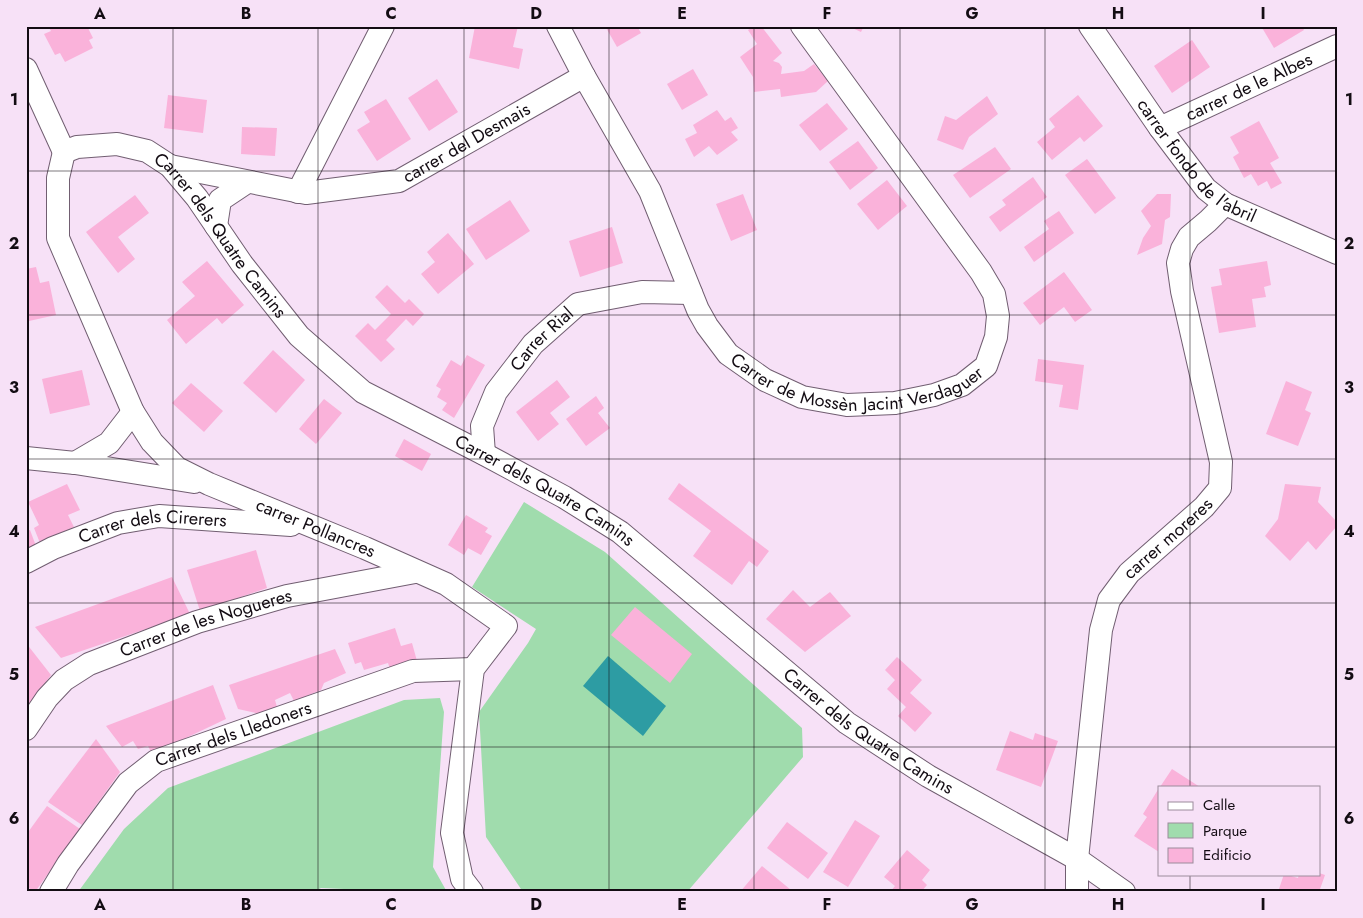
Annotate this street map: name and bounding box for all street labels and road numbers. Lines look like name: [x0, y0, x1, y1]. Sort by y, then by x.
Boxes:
street label: carrer de le Albes: [1181, 46, 1316, 127]
street label: carrer fondo de l'abril: [1131, 93, 1260, 229]
street label: carrer del Desmais: [398, 96, 535, 189]
street label: Carrer dels Quatre Camins: [149, 146, 293, 324]
street label: Carrer Rial: [504, 301, 579, 377]
street label: Carrer de Mossèn Jacint Verdaguer: [722, 340, 990, 376]
street label: Carrer dels Quatre Camins: [450, 428, 641, 552]
street label: carrer Pollancres: [252, 492, 380, 564]
street label: carrer moreres: [1118, 492, 1219, 585]
street label: Carrer dels Cirerers: [74, 503, 228, 550]
street label: Carrer de les Nogueres: [116, 582, 294, 664]
street label: Carrer dels Quatre Camins: [778, 662, 958, 801]
street label: Carrer dels Lledoners: [151, 695, 315, 773]

